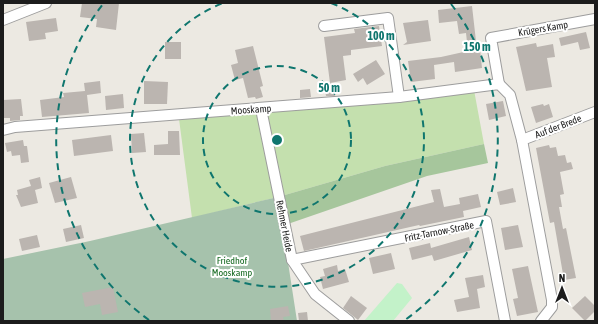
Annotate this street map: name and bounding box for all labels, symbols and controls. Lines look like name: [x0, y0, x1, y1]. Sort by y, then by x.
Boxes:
street label: Krügers Kamp: [517, 19, 569, 38]
text: 100 m: [367, 29, 395, 43]
text: 150 m: [463, 40, 491, 54]
text: 50 m: [318, 81, 340, 95]
street label: Mooskamp: [230, 103, 272, 116]
street label: Auf der Brede: [533, 112, 583, 140]
centre of rings: [270, 133, 284, 147]
street label: Rehmer Heide: [274, 199, 295, 253]
street label: Fritz-Tarnow-Straße: [403, 219, 475, 244]
park label: Friedhof Mooskamp: [212, 255, 253, 278]
north arrow: [542, 268, 582, 308]
text: N: [559, 272, 565, 284]

